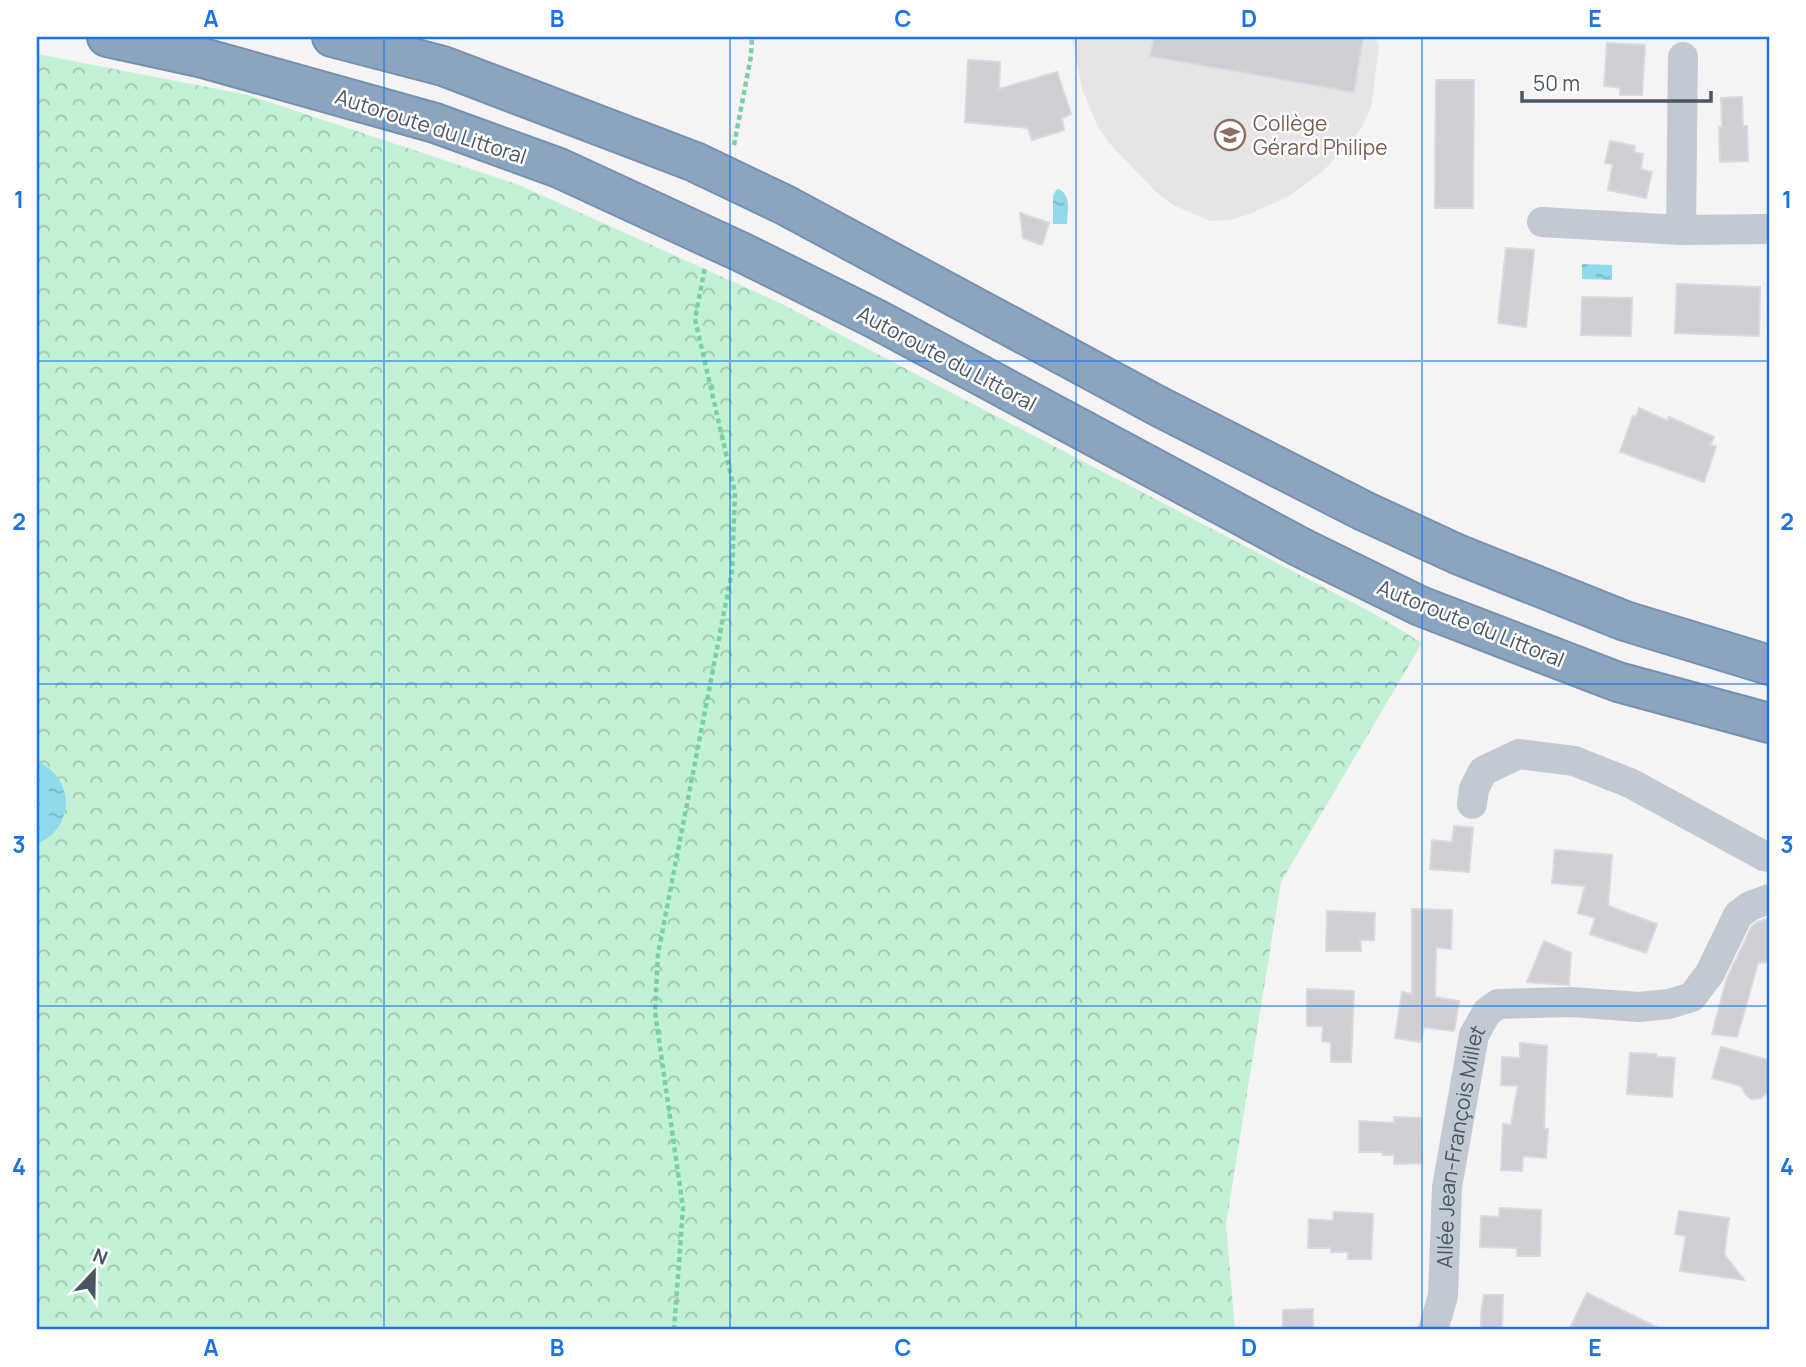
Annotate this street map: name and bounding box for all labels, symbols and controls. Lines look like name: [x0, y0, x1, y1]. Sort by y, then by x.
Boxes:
text: A: [203, 2, 219, 34]
text: B: [550, 2, 564, 34]
text: C: [895, 2, 912, 34]
text: D: [1241, 2, 1257, 34]
text: E: [1588, 2, 1602, 34]
scale bar: [1522, 60, 1712, 104]
text: 50 m: [1533, 69, 1580, 97]
street label: Autoroute du Littoral: [332, 82, 530, 170]
place label: Collège Gérard Philipe: [1253, 109, 1387, 161]
school or university icon: Collège Gérard Philipe: [1213, 118, 1247, 152]
text: 1: [14, 183, 24, 215]
text: 1: [1782, 183, 1792, 215]
street label: Autoroute du Littoral: [852, 299, 1042, 417]
text: 2: [12, 505, 26, 537]
text: 2: [1780, 505, 1794, 537]
street label: Autoroute du Littoral: [1373, 573, 1569, 673]
text: 3: [12, 828, 26, 860]
text: 3: [1780, 828, 1794, 860]
street label: Allée Jean-François Millet: [1430, 1020, 1491, 1269]
text: 4: [12, 1150, 26, 1182]
text: 4: [1780, 1150, 1794, 1182]
north arrow: [60, 1238, 130, 1308]
text: N: [89, 1242, 112, 1271]
text: A: [203, 1331, 219, 1363]
text: B: [550, 1331, 564, 1363]
text: C: [895, 1331, 912, 1363]
text: D: [1241, 1331, 1257, 1363]
text: E: [1588, 1331, 1602, 1363]

